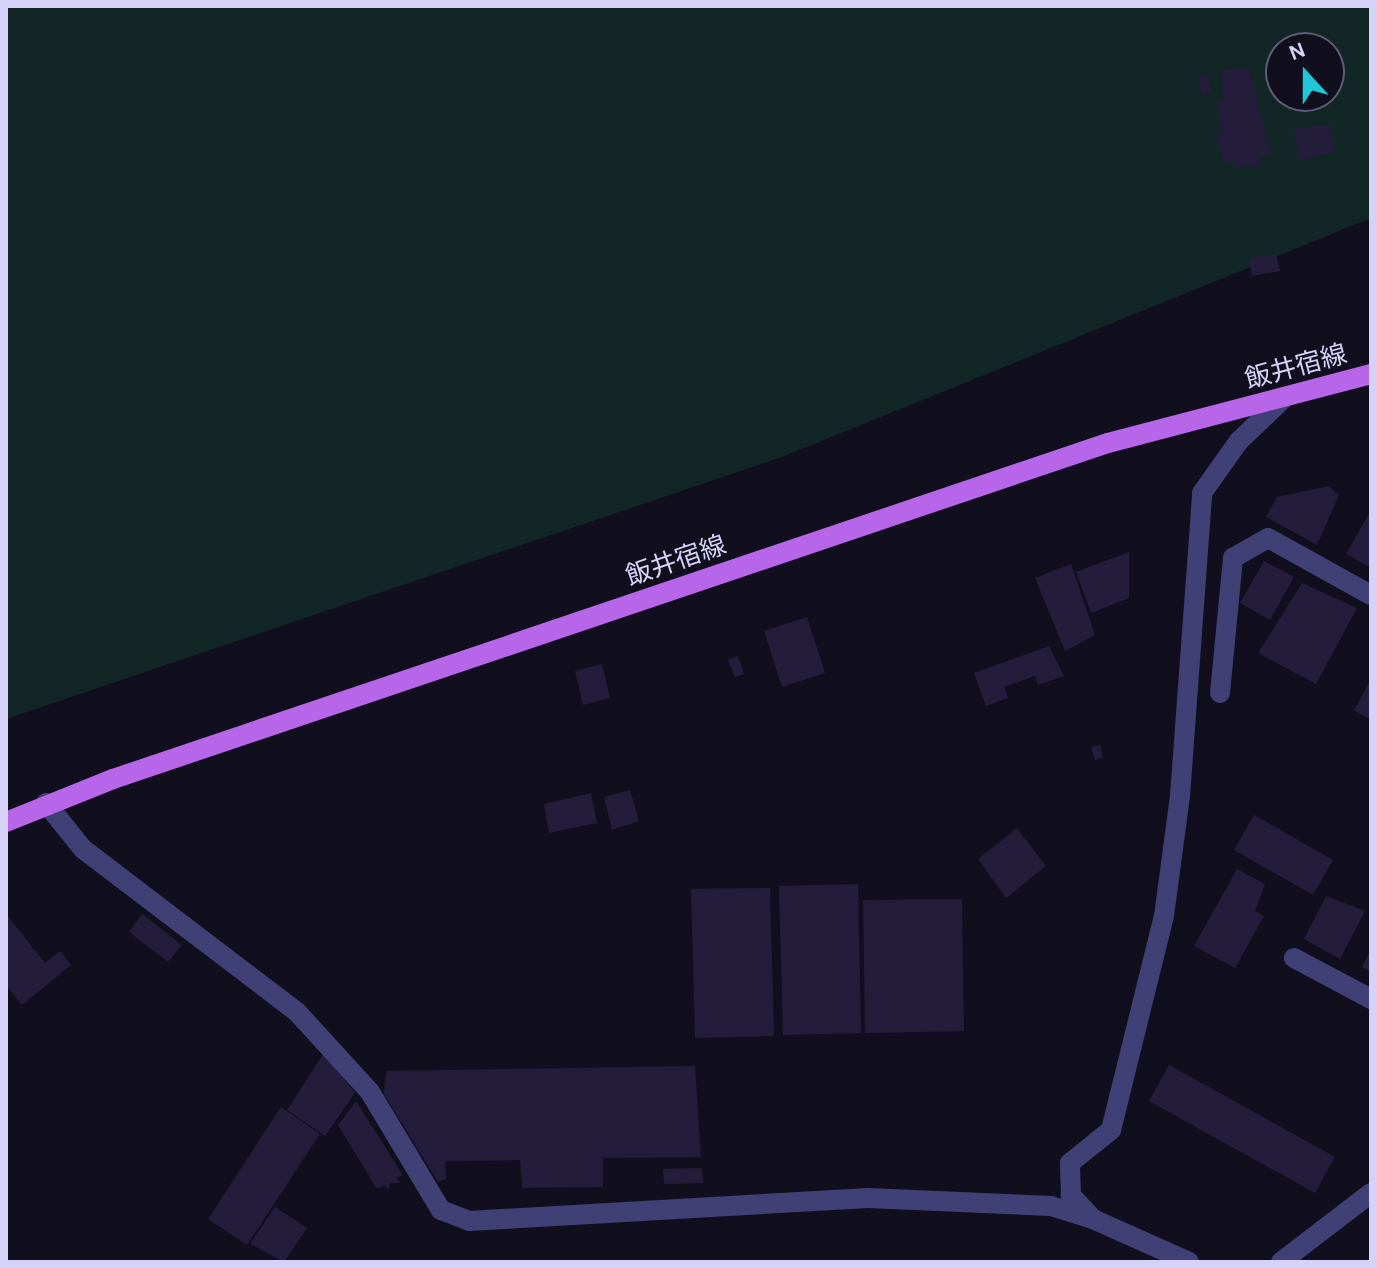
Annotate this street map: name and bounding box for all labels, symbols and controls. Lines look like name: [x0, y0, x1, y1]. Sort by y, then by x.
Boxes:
north arrow: [1265, 32, 1345, 112]
text: N: [1285, 36, 1309, 66]
street label: 飯井宿線: [1242, 338, 1350, 396]
street label: 飯井宿線: [622, 529, 730, 593]

